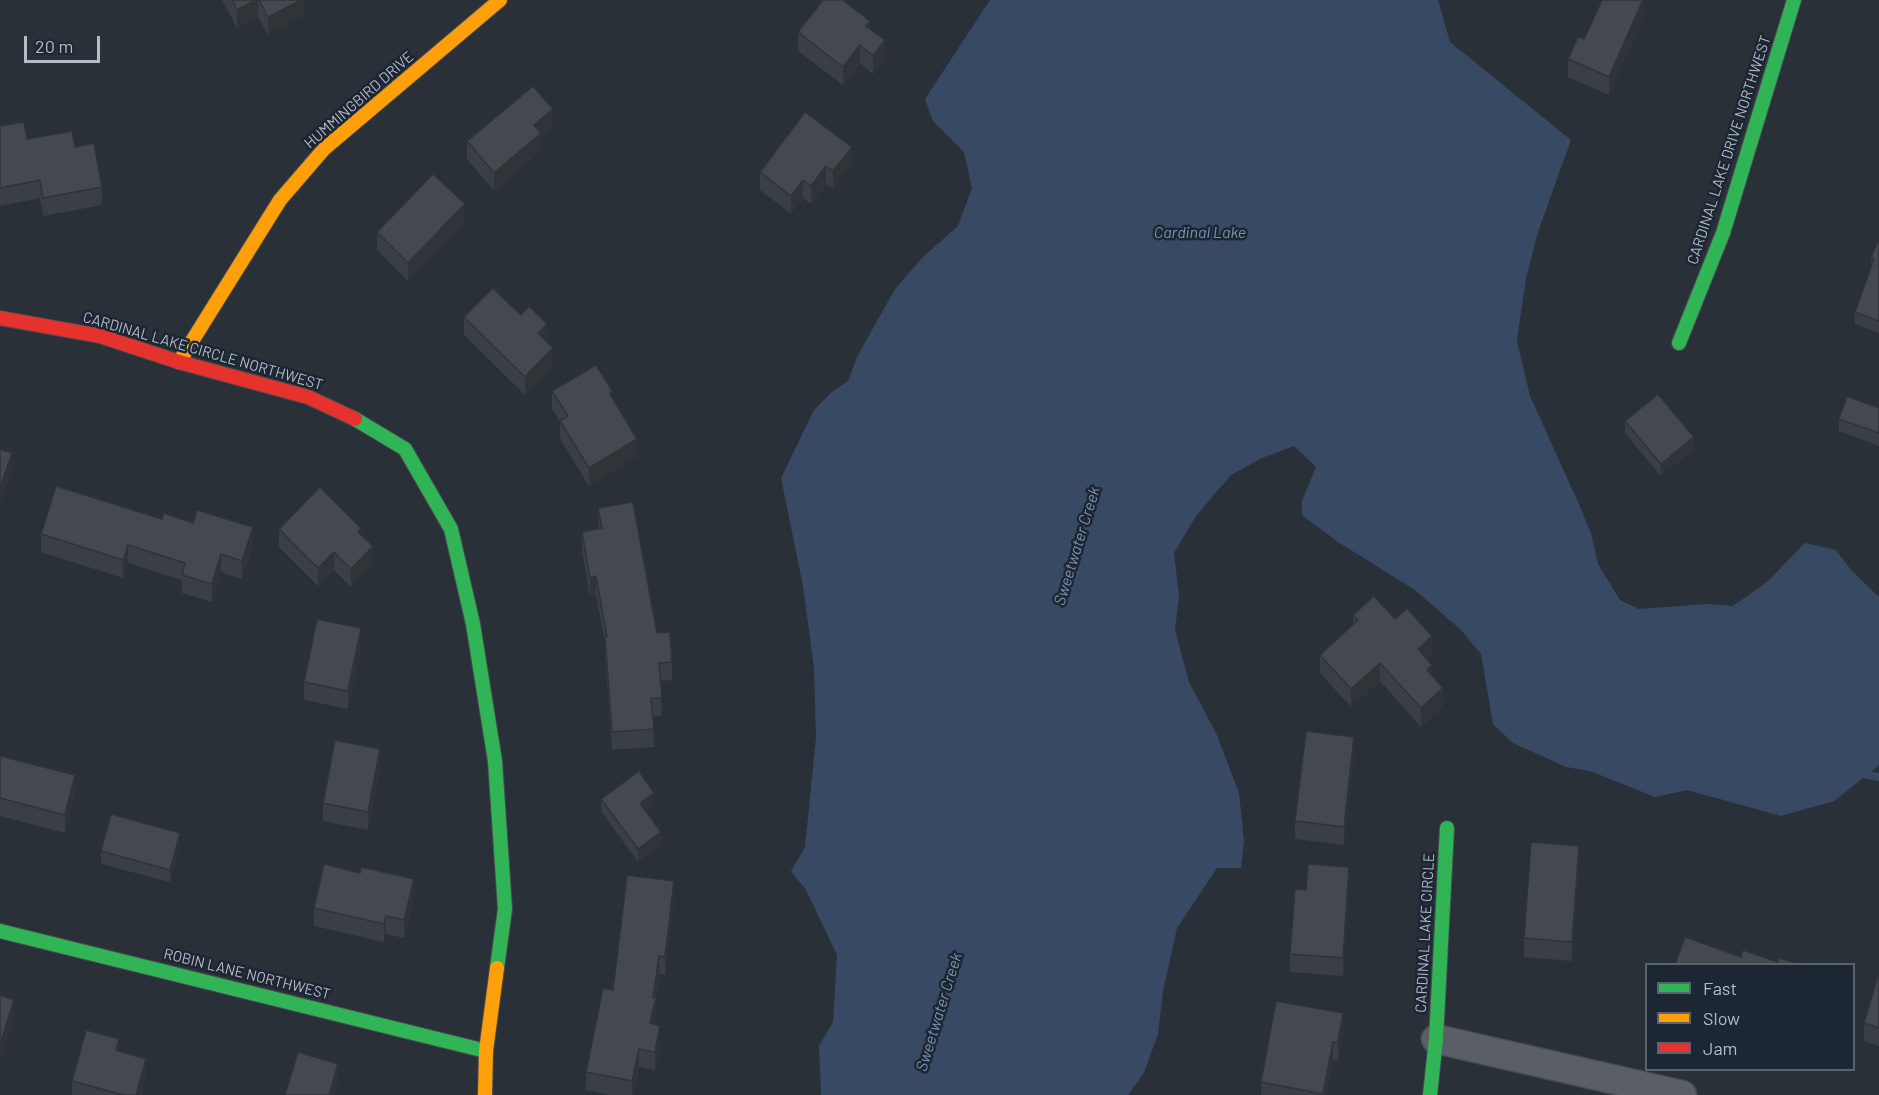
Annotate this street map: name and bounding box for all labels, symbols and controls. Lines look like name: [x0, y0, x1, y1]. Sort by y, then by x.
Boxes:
scale bar: [27, 24, 104, 62]
street label: CARDINAL LAKE DRIVE NORTHWEST: [1683, 33, 1775, 267]
text: 20 m: [35, 35, 73, 57]
street label: HUMMINGBIRD DRIVE: [301, 48, 417, 152]
water label: Cardinal Lake: [1154, 223, 1246, 243]
street label: CARDINAL LAKE CIRCLE NORTHWEST: [81, 308, 325, 394]
water label: Sweetwater Creek: [1050, 484, 1104, 608]
street label: CARDINAL LAKE CIRCLE: [1412, 853, 1438, 1013]
street label: ROBIN LANE NORTHWEST: [162, 945, 332, 1003]
water label: Sweetwater Creek: [912, 950, 966, 1074]
legend: [1645, 963, 1855, 1071]
text: Fast: [1703, 977, 1737, 999]
text: Slow: [1703, 1007, 1740, 1029]
text: Jam: [1703, 1037, 1737, 1059]

